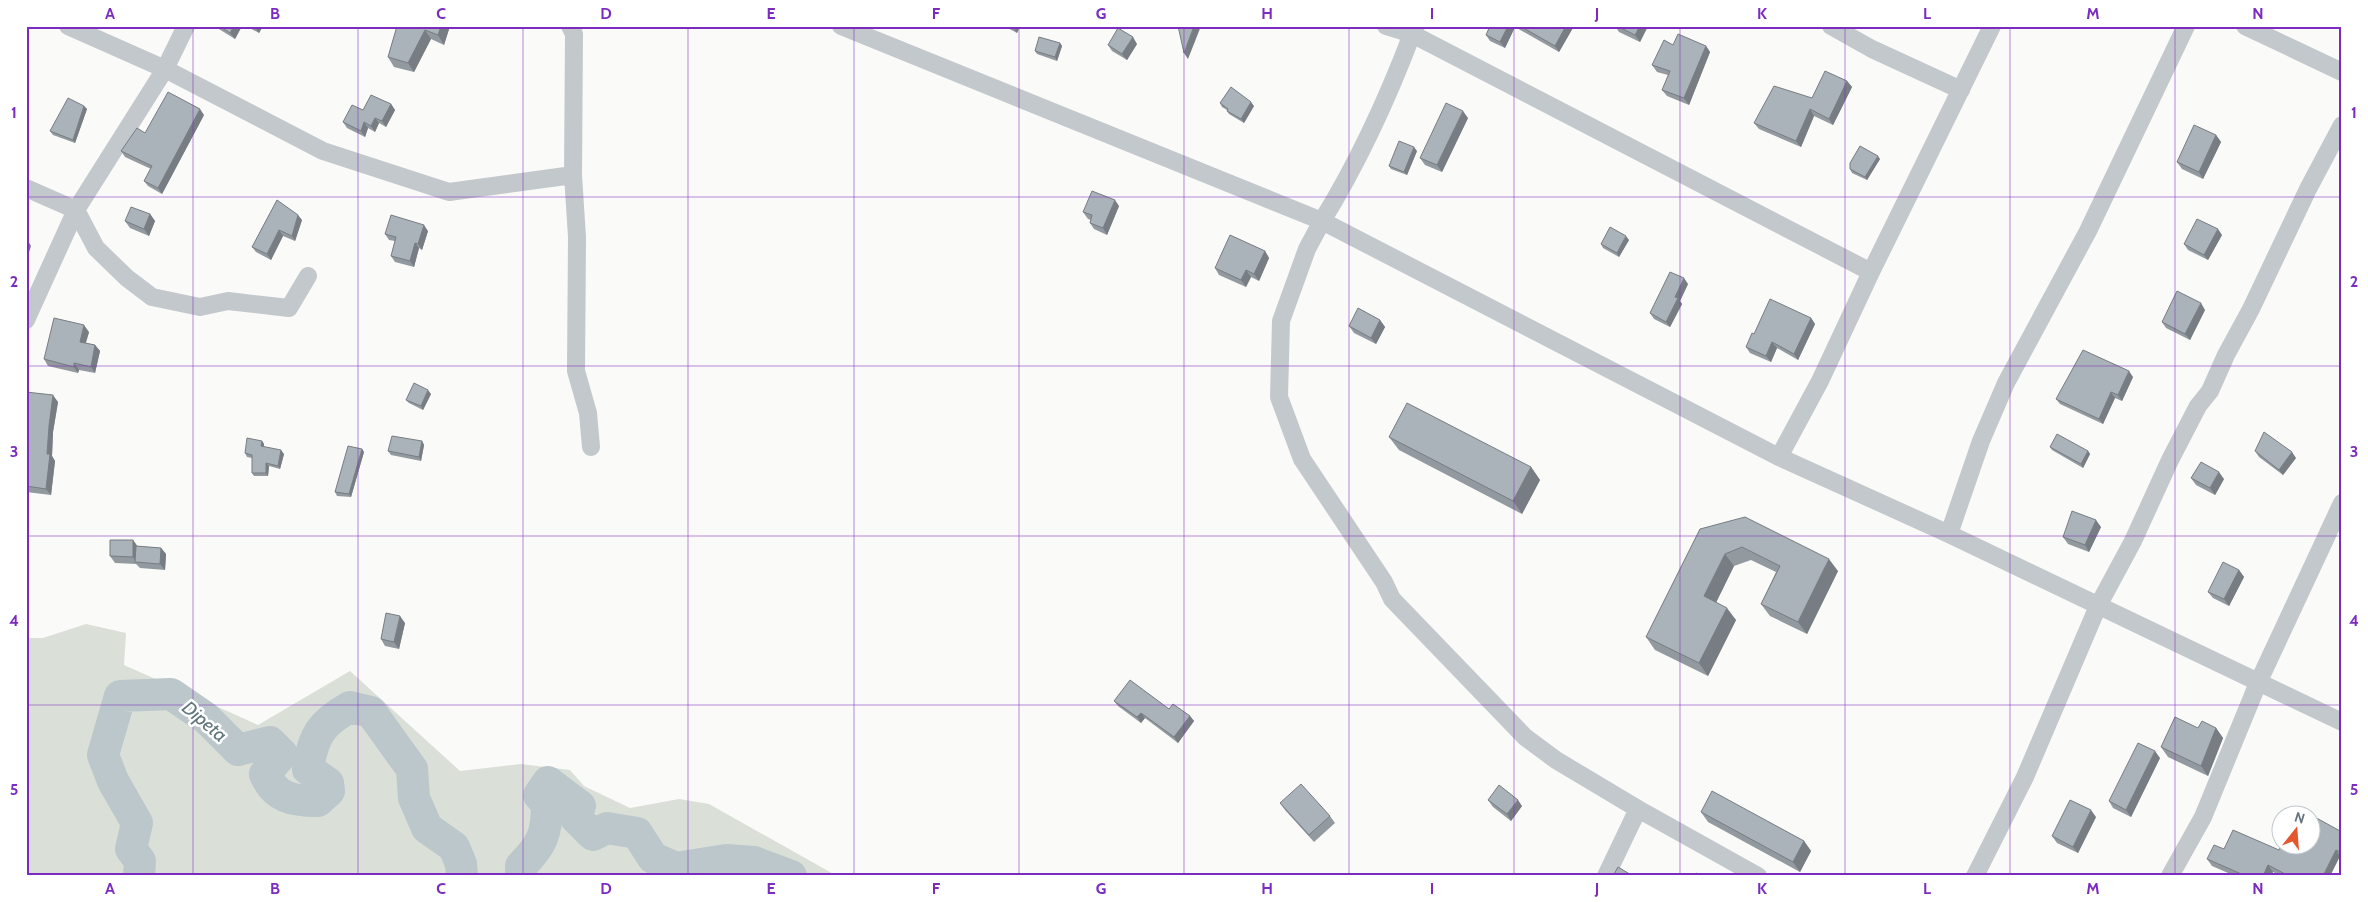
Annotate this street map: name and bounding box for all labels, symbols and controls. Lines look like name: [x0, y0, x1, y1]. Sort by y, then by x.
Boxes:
text: A: [105, 4, 115, 23]
text: B: [270, 4, 280, 23]
text: C: [436, 4, 446, 23]
text: D: [600, 4, 612, 23]
text: E: [766, 4, 776, 23]
text: F: [932, 4, 941, 23]
text: G: [1096, 4, 1106, 23]
text: H: [1261, 4, 1273, 23]
text: I: [1430, 4, 1434, 23]
text: J: [1594, 4, 1599, 23]
text: K: [1757, 4, 1767, 23]
text: L: [1923, 4, 1931, 23]
text: M: [2086, 4, 2100, 23]
text: N: [2252, 4, 2264, 23]
text: 1: [11, 103, 17, 122]
text: 1: [2351, 103, 2357, 122]
text: 2: [10, 272, 18, 291]
text: 2: [2350, 272, 2358, 291]
text: 3: [10, 442, 18, 461]
text: 3: [2350, 442, 2358, 461]
text: 4: [9, 611, 19, 630]
text: 4: [2349, 611, 2359, 630]
water label: Dipeta: [178, 696, 232, 747]
text: 5: [10, 780, 18, 799]
text: 5: [2350, 780, 2358, 799]
north arrow: [2270, 804, 2320, 854]
text: N: [2292, 808, 2307, 828]
text: A: [105, 879, 115, 898]
text: B: [270, 879, 280, 898]
text: C: [436, 879, 446, 898]
text: D: [600, 879, 612, 898]
text: E: [766, 879, 776, 898]
text: F: [932, 879, 941, 898]
text: G: [1096, 879, 1106, 898]
text: H: [1261, 879, 1273, 898]
text: I: [1430, 879, 1434, 898]
text: J: [1594, 879, 1599, 898]
text: K: [1757, 879, 1767, 898]
text: L: [1923, 879, 1931, 898]
text: M: [2086, 879, 2100, 898]
text: N: [2252, 879, 2264, 898]

